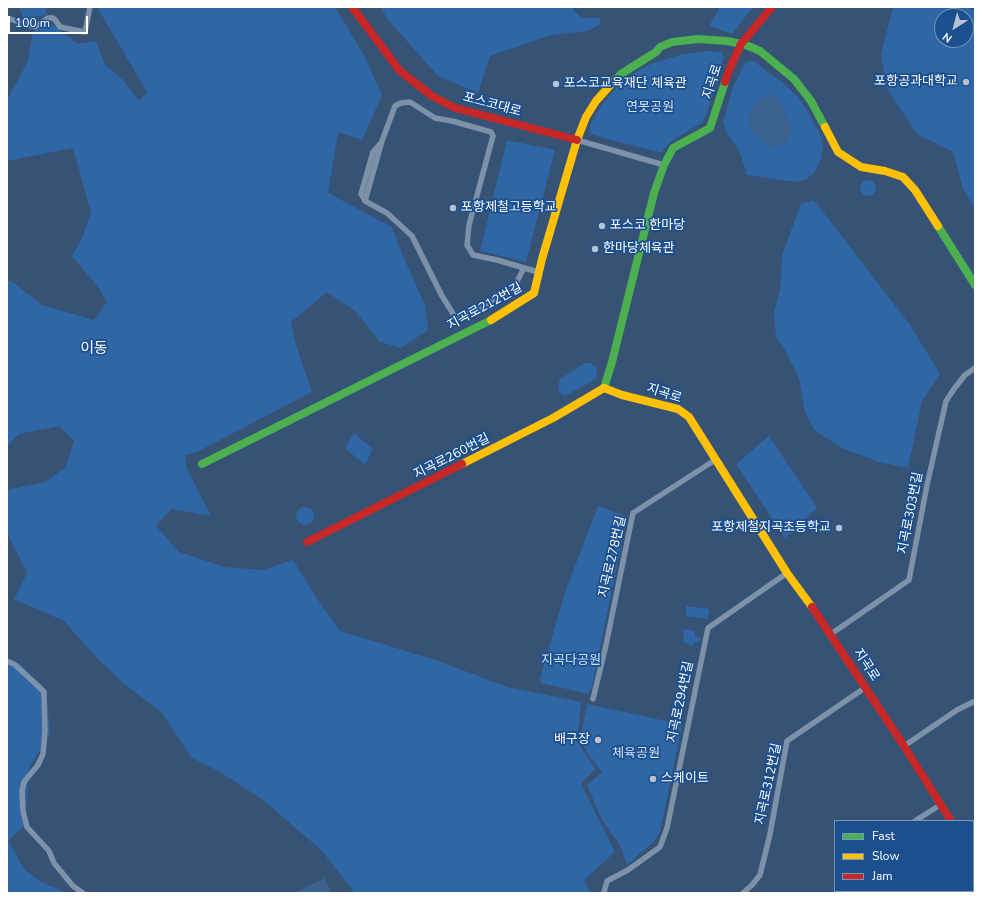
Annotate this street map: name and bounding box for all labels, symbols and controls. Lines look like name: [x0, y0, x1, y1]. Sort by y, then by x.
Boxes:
scale bar: [10, 8, 90, 34]
north arrow: [934, 8, 974, 48]
text: 100 m: [15, 15, 50, 31]
text: N: [940, 29, 955, 46]
street label: 지곡로: [700, 63, 726, 101]
place label: 포항공과대학교: [874, 74, 958, 90]
place label: 포스코교육재단 체육관: [564, 76, 687, 92]
marker: 포항공과대학교: [961, 77, 971, 87]
marker: 포스코교육재단 체육관: [551, 79, 561, 89]
street label: 포스코대로: [461, 90, 523, 120]
park label: 연못공원: [626, 100, 674, 116]
place label: 포항제철고등학교: [461, 200, 557, 216]
marker: 포항제철고등학교: [448, 203, 458, 213]
place label: 포스코 한마당: [610, 218, 685, 234]
marker: 포스코 한마당: [597, 221, 607, 231]
place label: 한마당체육관: [603, 241, 675, 257]
marker: 한마당체육관: [590, 244, 600, 254]
street label: 지곡로212번길: [445, 280, 525, 334]
district label: 이동: [80, 340, 108, 358]
street label: 지곡로: [645, 381, 683, 407]
street label: 지곡로260번길: [411, 431, 493, 483]
street label: 지곡로303번길: [895, 471, 927, 555]
street label: 지곡로278번길: [596, 515, 630, 599]
place label: 포항제철지곡초등학교: [711, 520, 831, 536]
marker: 포항제철지곡초등학교: [834, 523, 844, 533]
street label: 지곡로: [850, 646, 882, 684]
park label: 지곡다공원: [541, 653, 601, 669]
street label: 지곡로294번길: [665, 660, 697, 744]
place label: 배구장: [554, 732, 590, 748]
marker: 배구장: [593, 735, 603, 745]
street label: 지곡로312번길: [753, 742, 785, 826]
park label: 체육공원: [612, 746, 660, 762]
place label: 스케이트: [661, 771, 709, 787]
marker: 스케이트: [648, 774, 658, 784]
legend: [834, 820, 974, 892]
text: Fast: [872, 828, 895, 844]
text: Slow: [872, 848, 900, 864]
text: Jam: [872, 868, 893, 884]

